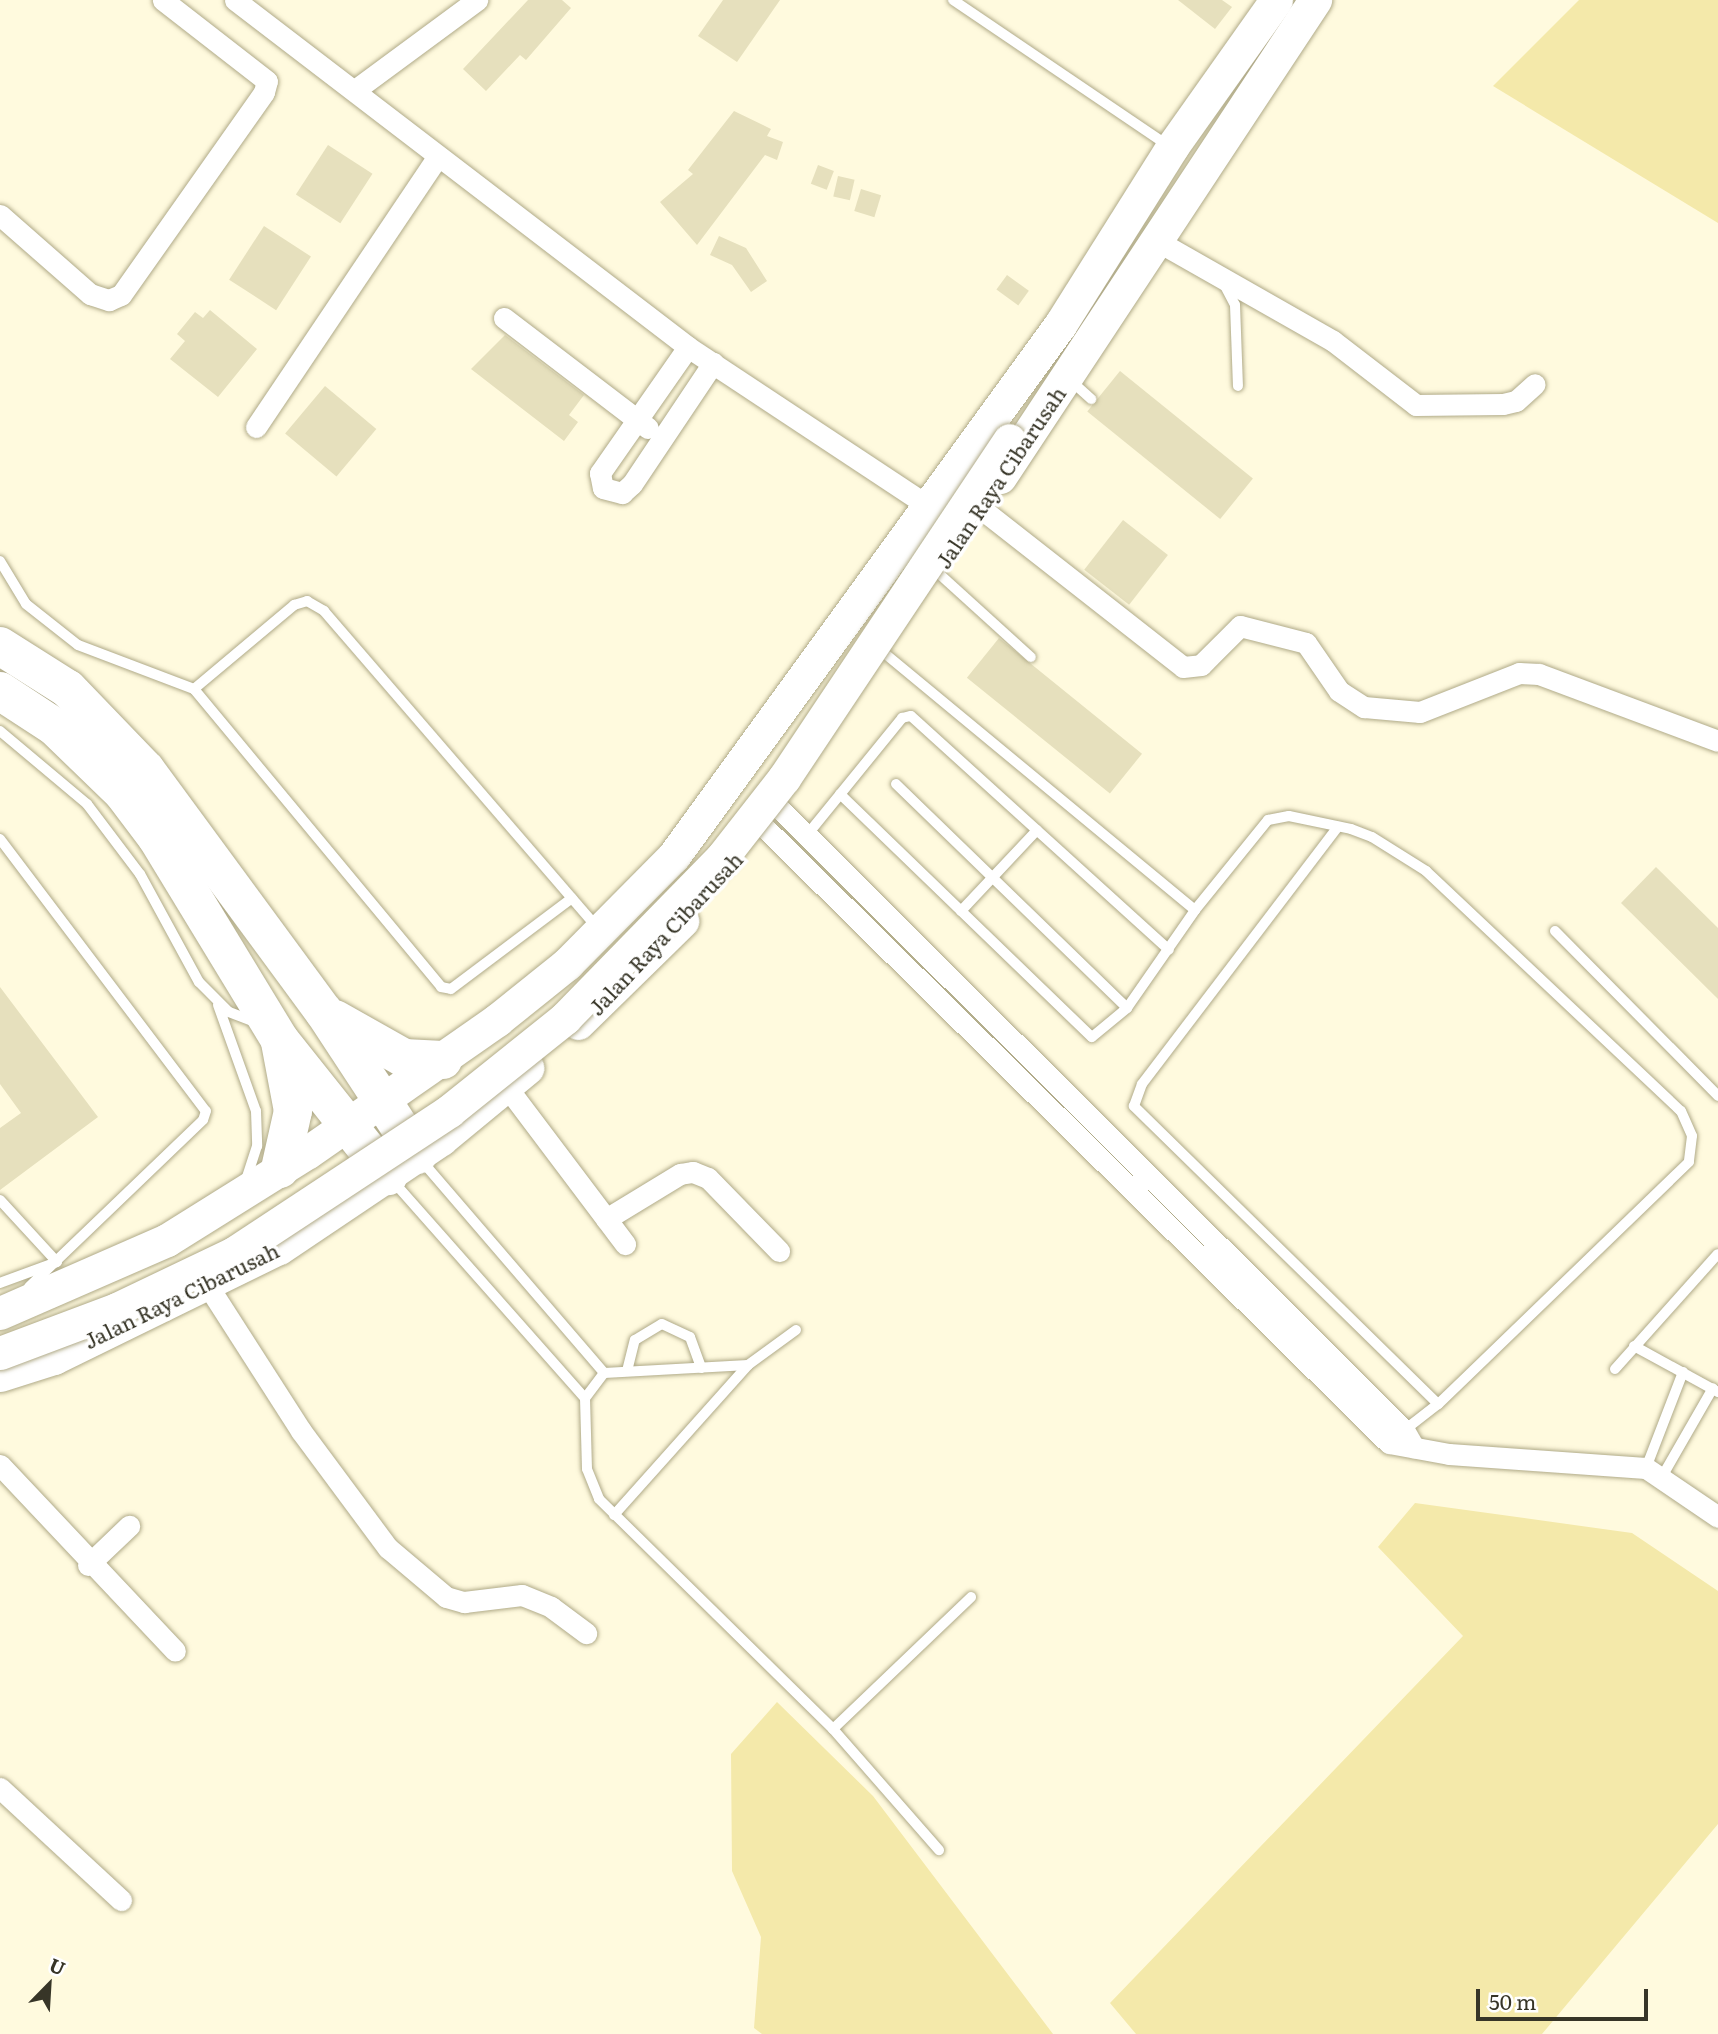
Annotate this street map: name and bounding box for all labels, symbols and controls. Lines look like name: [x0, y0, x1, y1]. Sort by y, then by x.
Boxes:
street label: Jalan Raya Cibarusah: [930, 381, 1070, 573]
street label: Jalan Raya Cibarusah: [583, 846, 747, 1020]
street label: Jalan Raya Cibarusah: [79, 1237, 283, 1353]
north arrow: [14, 1950, 84, 2020]
text: U: [45, 1950, 70, 1982]
scale bar: [1480, 1974, 1652, 2018]
text: 50 m: [1489, 1985, 1536, 2016]

